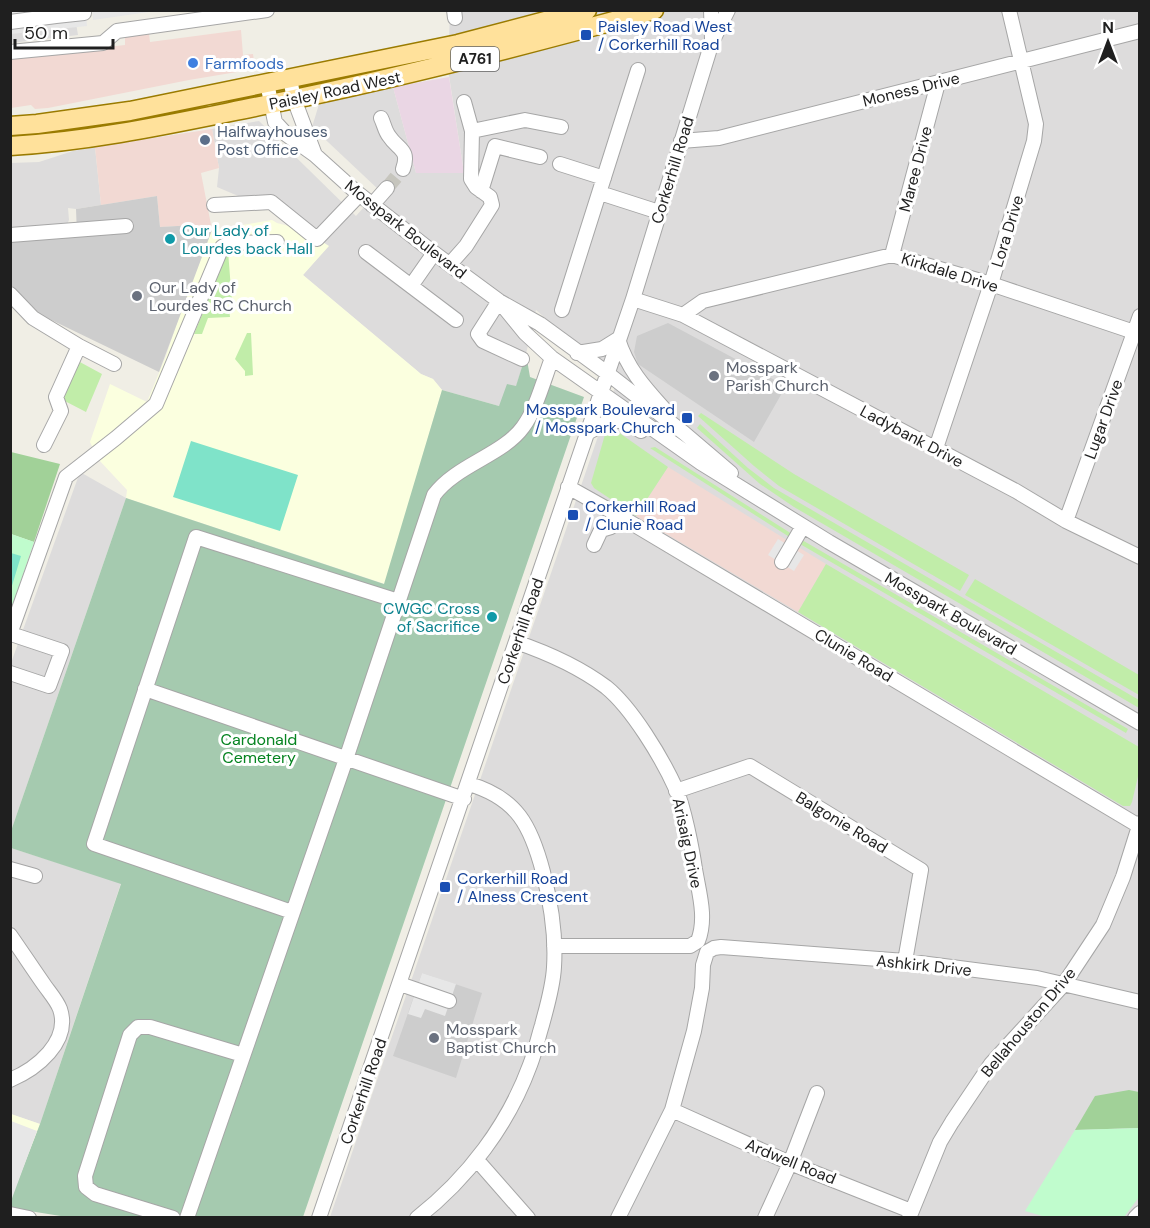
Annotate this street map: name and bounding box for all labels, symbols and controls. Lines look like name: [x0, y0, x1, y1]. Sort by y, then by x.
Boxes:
scale bar: [15, 12, 112, 50]
north arrow: [1078, 12, 1138, 72]
place label: Paisley Road West / Corkerhill Road: [598, 16, 732, 55]
text: N: [1102, 17, 1114, 38]
text: 50 m: [24, 21, 68, 45]
marker: Paisley Road West / Corkerhill Road: [579, 28, 593, 42]
road number: A761: [451, 47, 499, 71]
place label: Farmfoods: [205, 53, 284, 74]
marker: Farmfoods: [186, 56, 200, 70]
street label: Paisley Road West: [267, 66, 403, 115]
street label: Moness Drive: [860, 67, 962, 112]
street label: Corkerhill Road: [646, 114, 699, 226]
place label: Halfwayhouses Post Office: [217, 121, 328, 160]
street label: Maree Drive: [894, 124, 937, 214]
marker: Halfwayhouses Post Office: [198, 133, 212, 147]
street label: Mosspark Boulevard: [341, 175, 471, 284]
street label: Lora Drive: [987, 193, 1028, 270]
place label: Our Lady of Lourdes back Hall: [182, 220, 313, 259]
marker: Our Lady of Lourdes back Hall: [163, 232, 177, 246]
street label: Kirkdale Drive: [899, 248, 1001, 297]
place label: Our Lady of Lourdes RC Church: [149, 277, 292, 316]
marker: Our Lady of Lourdes RC Church: [130, 289, 144, 303]
place label: Mosspark Parish Church: [726, 357, 829, 396]
marker: Mosspark Parish Church: [707, 369, 721, 383]
street label: Lugar Drive: [1079, 376, 1128, 462]
place label: Mosspark Boulevard / Mosspark Church: [526, 399, 675, 438]
street label: Ladybank Drive: [856, 400, 967, 473]
marker: Mosspark Boulevard / Mosspark Church: [680, 411, 694, 425]
place label: Corkerhill Road / Clunie Road: [585, 496, 696, 535]
marker: Corkerhill Road / Clunie Road: [566, 508, 580, 522]
street label: Mosspark Boulevard: [881, 567, 1021, 660]
street label: Corkerhill Road: [492, 575, 548, 687]
place label: CWGC Cross of Sacrifice: [383, 598, 480, 637]
marker: CWGC Cross of Sacrifice: [485, 610, 499, 624]
street label: Clunie Road: [811, 624, 897, 687]
park label: Cardonald Cemetery: [221, 729, 297, 768]
street label: Balgonie Road: [792, 787, 892, 858]
street label: Arisaig Drive: [668, 796, 707, 890]
place label: Corkerhill Road / Alness Crescent: [457, 868, 588, 907]
marker: Corkerhill Road / Alness Crescent: [438, 880, 452, 894]
street label: Ashkirk Drive: [875, 950, 973, 981]
street label: Bellahouston Drive: [976, 963, 1080, 1082]
place label: Mosspark Baptist Church: [446, 1019, 556, 1058]
marker: Mosspark Baptist Church: [427, 1031, 441, 1045]
street label: Corkerhill Road: [335, 1035, 391, 1147]
street label: Ardwell Road: [742, 1134, 839, 1189]

